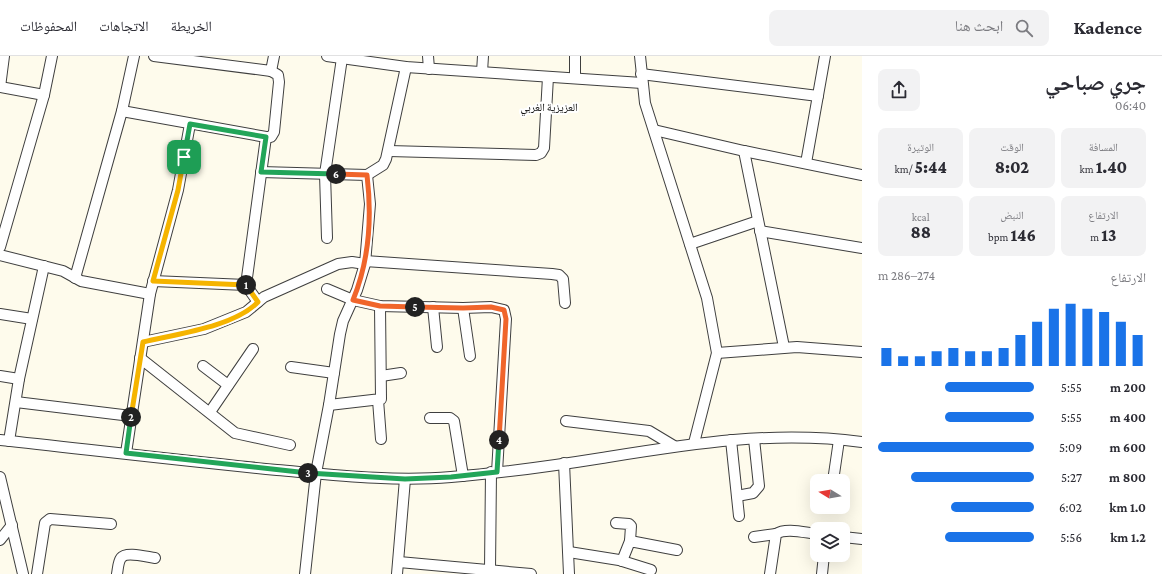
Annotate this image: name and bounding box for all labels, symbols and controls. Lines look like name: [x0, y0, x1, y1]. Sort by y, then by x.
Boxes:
search box: [769, 10, 1049, 46]
icon: search: [1013, 17, 1035, 39]
text: Kadence: [1073, 17, 1142, 38]
text: المحفوظات: [20, 18, 77, 34]
text: الاتجاهات: [99, 18, 149, 34]
text: الخريطة: [171, 18, 212, 34]
text: ابحث هنا: [955, 18, 1003, 34]
button: share: [878, 69, 920, 111]
text: جري صباحي: [1045, 70, 1146, 95]
text: 06:40: [1115, 98, 1146, 113]
district label: العزيزية الغربي: [520, 101, 578, 116]
pin: [167, 140, 201, 174]
text: الوتيرة: [907, 141, 934, 153]
text: الوقت: [1000, 141, 1024, 153]
text: المسافة: [1089, 141, 1118, 153]
icon: arrive: [173, 146, 195, 168]
text: 5:44: [915, 158, 947, 177]
text: 8:02: [995, 158, 1029, 177]
text: 1.40: [1096, 158, 1127, 177]
text: /km: [895, 163, 915, 175]
text: km: [1080, 163, 1096, 175]
pin: 6: [326, 164, 346, 184]
text: 6: [333, 168, 339, 180]
text: النبض: [1000, 209, 1024, 221]
text: الارتفاع: [1088, 209, 1118, 221]
text: kcal: [912, 211, 930, 223]
text: 88: [910, 223, 931, 242]
text: 146: [1010, 226, 1036, 245]
text: 13: [1101, 226, 1116, 245]
text: bpm: [988, 231, 1010, 243]
text: m: [1090, 231, 1101, 243]
text: 274–286 m: [878, 268, 935, 283]
text: الارتفاع: [1111, 270, 1146, 285]
pin: 1: [236, 275, 256, 295]
text: 1: [244, 279, 248, 291]
pin: 5: [405, 297, 425, 317]
text: 5: [412, 301, 418, 313]
text: 5:55: [1061, 380, 1082, 395]
text: 200 m: [1110, 380, 1146, 395]
pin: 2: [121, 407, 141, 427]
text: 5:55: [1061, 410, 1082, 425]
text: 400 m: [1110, 410, 1146, 425]
text: 2: [128, 411, 134, 423]
pin: 4: [489, 430, 509, 450]
text: 4: [496, 434, 502, 446]
text: 5:09: [1059, 440, 1082, 455]
text: 600 m: [1110, 440, 1146, 455]
pin: 3: [298, 463, 318, 483]
text: 3: [305, 467, 311, 479]
text: 5:27: [1061, 470, 1082, 485]
text: 800 m: [1109, 470, 1146, 485]
north arrow: [810, 474, 850, 514]
map controls: [810, 474, 850, 562]
text: 6:02: [1059, 500, 1082, 515]
text: 1.0 km: [1109, 500, 1146, 515]
button: layers: [810, 522, 850, 562]
text: 5:56: [1060, 530, 1082, 545]
text: 1.2 km: [1110, 530, 1146, 545]

